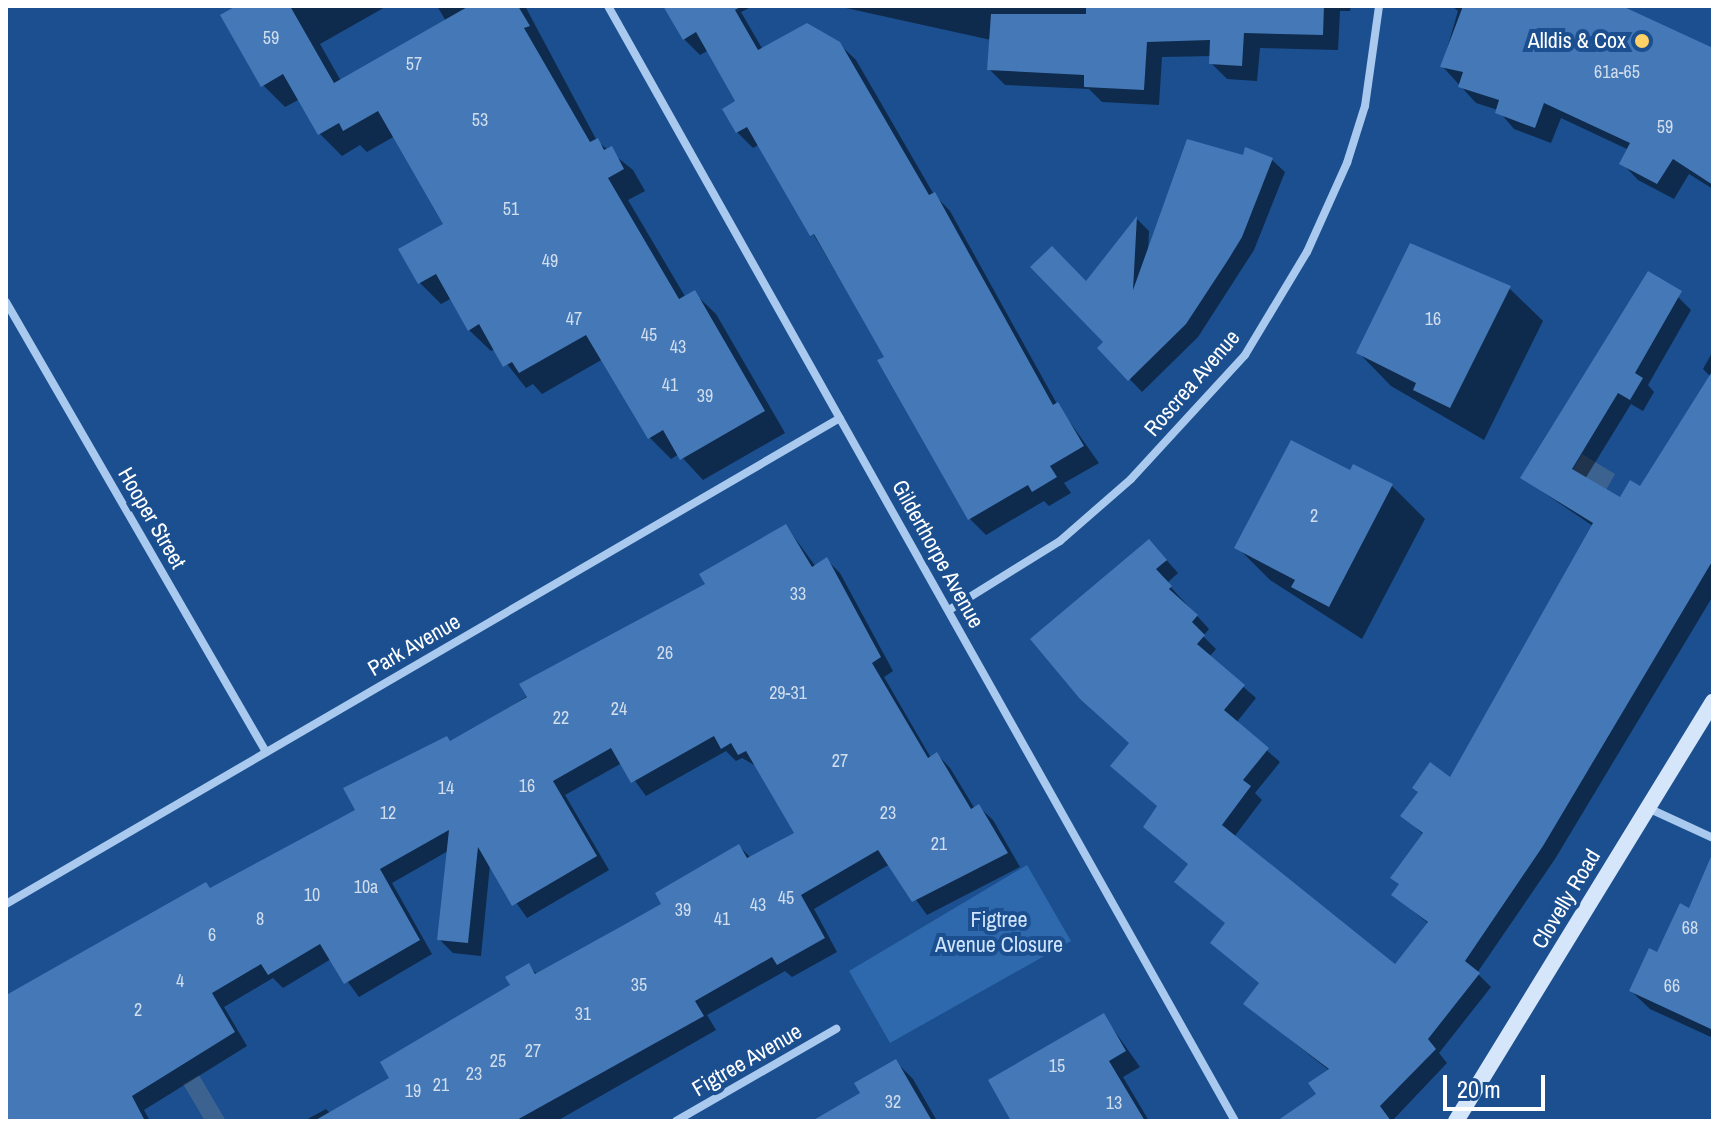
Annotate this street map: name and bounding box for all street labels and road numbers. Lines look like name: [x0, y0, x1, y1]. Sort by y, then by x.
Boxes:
street label: Roscrea Avenue: [1138, 324, 1246, 442]
street label: Hooper Street: [112, 463, 192, 573]
street label: Gilderthorpe Avenue: [886, 475, 990, 633]
street label: Park Avenue: [363, 608, 465, 682]
street label: Clovelly Road: [1526, 845, 1606, 953]
street label: Figtree Avenue: [687, 1018, 807, 1102]

